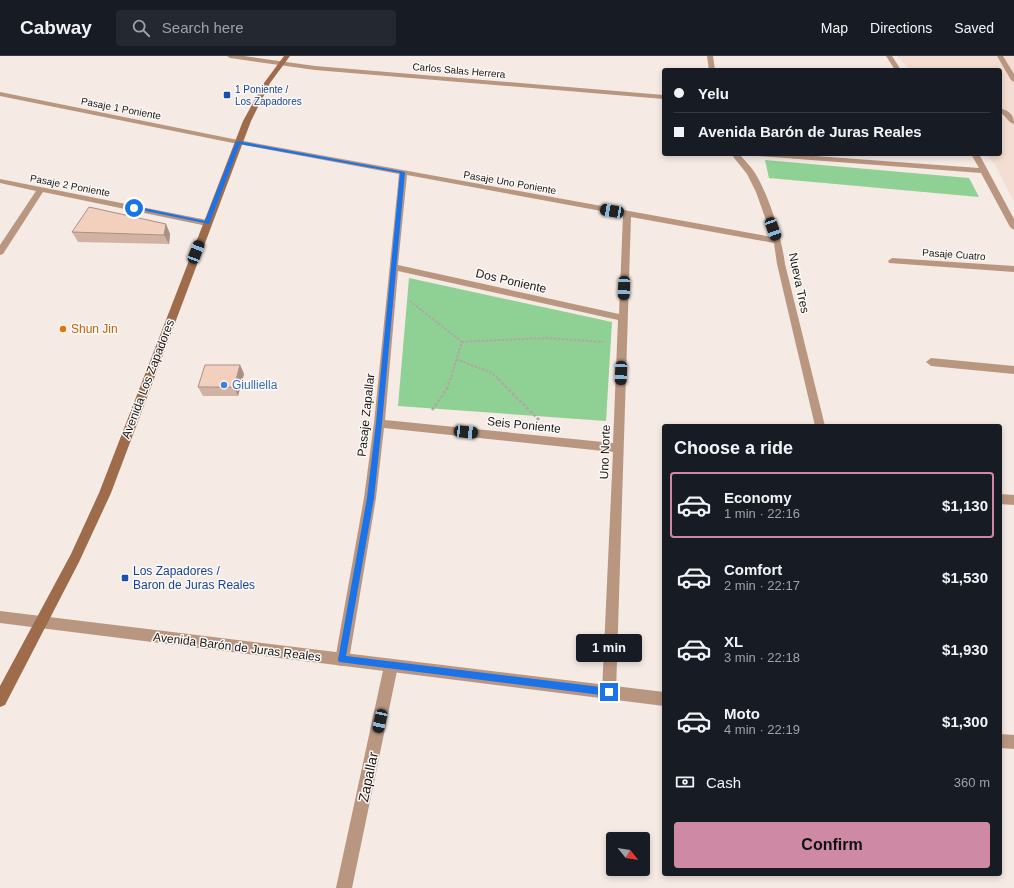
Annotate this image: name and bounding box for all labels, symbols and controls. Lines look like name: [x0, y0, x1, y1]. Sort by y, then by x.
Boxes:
search box: [116, 10, 396, 46]
text: Cabway: [20, 17, 92, 38]
icon: search: [130, 17, 152, 39]
text: Search here: [162, 19, 244, 36]
text: Map: [821, 20, 848, 36]
text: Directions: [870, 20, 932, 36]
text: Saved: [954, 20, 994, 36]
street label: Carlos Salas Herrera: [412, 61, 506, 80]
place label: 1 Poniente / Los Zapadores: [235, 84, 302, 107]
text: Yelu: [698, 85, 729, 102]
marker: 1 Poniente / Los Zapadores: [222, 90, 232, 100]
street label: Pasaje 1 Poniente: [80, 95, 162, 122]
text: Avenida Barón de Juras Reales: [698, 123, 922, 140]
street label: Pasaje Uno Poniente: [463, 169, 558, 196]
street label: Pasaje 2 Poniente: [29, 172, 111, 199]
route start: [125, 199, 143, 217]
car: [599, 203, 625, 219]
car: [763, 216, 783, 242]
car: [186, 239, 206, 265]
street label: Pasaje Cuatro: [922, 247, 986, 262]
street label: Nueva Tres: [786, 252, 812, 314]
street label: Dos Poniente: [474, 266, 548, 296]
car: [618, 276, 630, 300]
street label: Avenida Los Zapadores: [119, 317, 177, 441]
place label: Shun Jin: [71, 322, 118, 336]
marker: Shun Jin: [58, 324, 68, 334]
car: [615, 361, 627, 385]
street label: Pasaje Zapallar: [355, 373, 377, 457]
place label: Giulliella: [232, 378, 278, 392]
marker: Giulliella: [219, 380, 229, 390]
street label: Seis Poniente: [486, 414, 562, 436]
street label: Uno Norte: [597, 424, 613, 480]
car: [453, 425, 479, 439]
text: Choose a ride: [674, 438, 793, 458]
icon: car: [676, 487, 712, 523]
text: Economy: [724, 489, 792, 506]
text: $1,130: [942, 497, 988, 514]
text: 1 min · 22:16: [724, 506, 800, 521]
icon: car: [676, 559, 712, 595]
text: Comfort: [724, 561, 782, 578]
place label: Los Zapadores / Baron de Juras Reales: [133, 564, 255, 592]
text: $1,530: [942, 569, 988, 586]
marker: Los Zapadores / Baron de Juras Reales: [120, 573, 130, 583]
text: 2 min · 22:17: [724, 578, 800, 593]
street label: Avenida Barón de Juras Reales: [152, 630, 322, 664]
icon: car: [676, 631, 712, 667]
text: XL: [724, 633, 743, 650]
callout: 1 min: [576, 634, 642, 662]
text: 1 min: [592, 640, 626, 655]
text: $1,930: [942, 641, 988, 658]
text: 3 min · 22:18: [724, 650, 800, 665]
route end: [600, 683, 618, 701]
icon: car: [676, 703, 712, 739]
text: Moto: [724, 705, 760, 722]
car: [372, 708, 388, 734]
text: $1,300: [942, 713, 988, 730]
text: 4 min · 22:19: [724, 722, 800, 737]
street label: Zapallar: [355, 750, 381, 803]
icon: cash: [674, 771, 696, 793]
text: Cash: [706, 774, 741, 791]
text: 360 m: [954, 775, 990, 790]
button: Confirm: [674, 822, 990, 868]
north arrow: [606, 832, 650, 876]
map controls: [606, 832, 650, 876]

